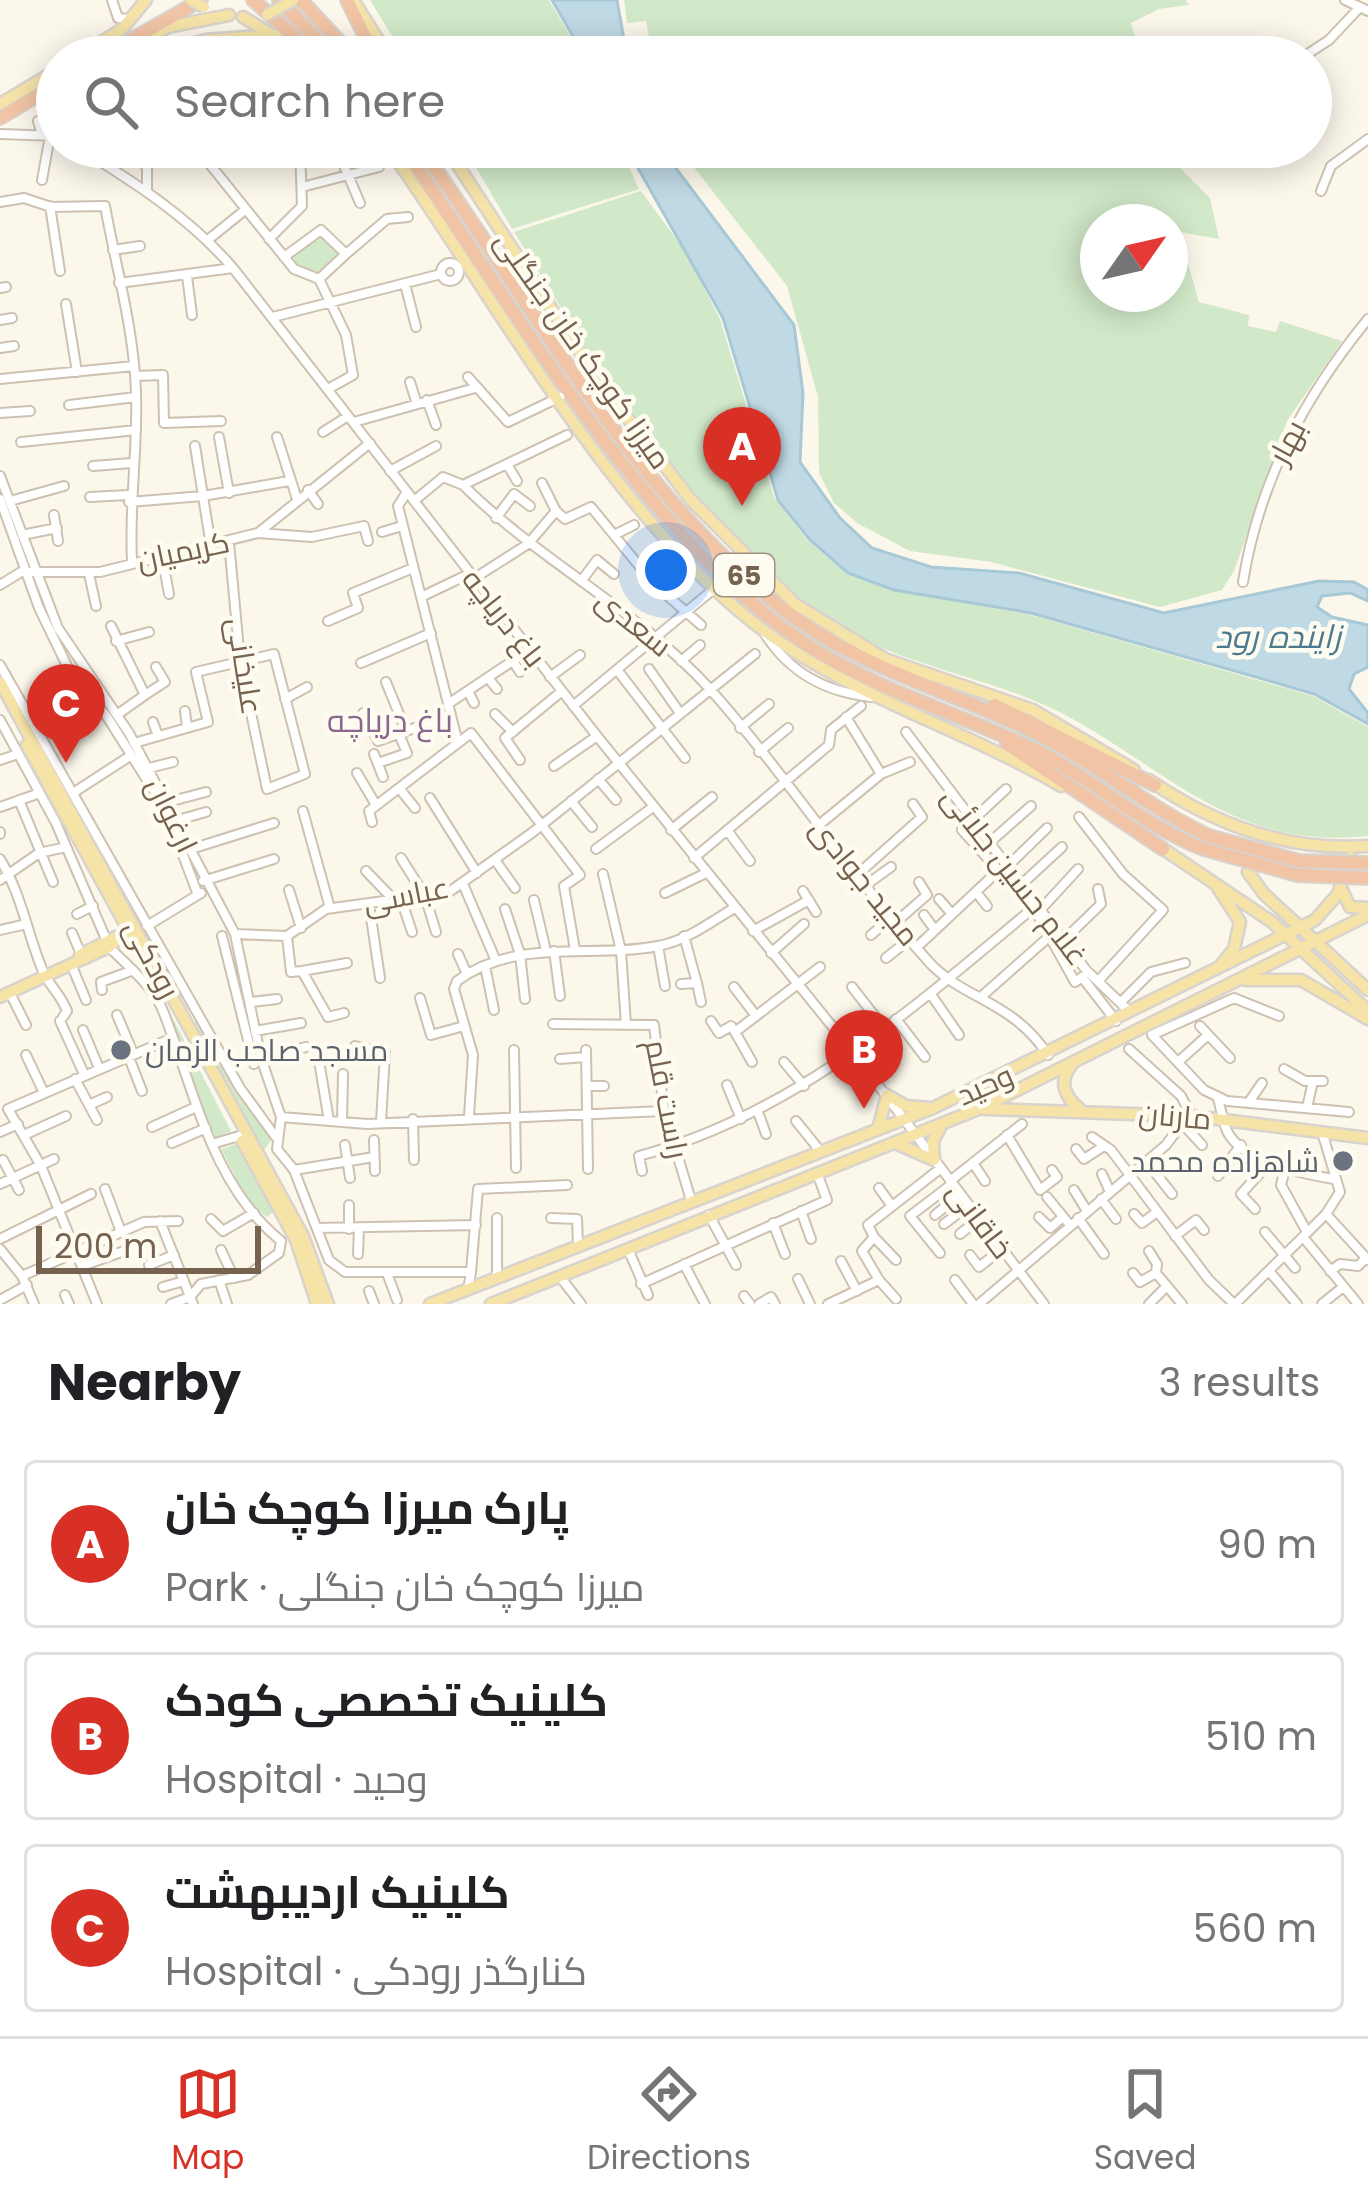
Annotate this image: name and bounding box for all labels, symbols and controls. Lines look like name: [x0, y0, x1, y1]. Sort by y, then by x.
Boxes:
search box: [36, 36, 1332, 168]
icon: search: [78, 69, 144, 135]
text: Search here: [174, 70, 445, 133]
north arrow: [1080, 204, 1188, 312]
street label: میرزا کوچک خان جنگلی: [484, 222, 682, 478]
pin: A: [703, 407, 781, 506]
street label: بهار: [1257, 412, 1316, 474]
street label: کریمیان: [133, 520, 233, 582]
your location: [636, 540, 696, 600]
road number: 65: [714, 554, 774, 596]
street label: باغ دریاچه: [452, 560, 556, 676]
street label: سعدی: [587, 579, 681, 667]
water label: زاینده رود: [1215, 613, 1344, 660]
street label: علیخانی: [216, 615, 274, 717]
pin: C: [27, 664, 105, 763]
district label: باغ دریاچه: [327, 697, 453, 744]
street label: ارغوان: [135, 770, 209, 860]
street label: غلام حسین جلائی: [931, 778, 1099, 974]
street label: مجید جوادی: [800, 809, 930, 955]
street label: عباسی: [359, 866, 453, 924]
street label: رودکی: [113, 912, 191, 1006]
pin: B: [825, 1010, 903, 1109]
place label: مسجد صاحب الزمان: [145, 1029, 388, 1072]
street label: راست قلم: [634, 1036, 700, 1162]
marker: مسجد صاحب الزمان: [108, 1037, 134, 1063]
street label: وحید: [950, 1054, 1020, 1116]
street label: مارنان: [1137, 1091, 1213, 1141]
place label: شاهزاده محمد: [1131, 1140, 1319, 1183]
marker: شاهزاده محمد: [1330, 1148, 1356, 1174]
street label: خاقانی: [937, 1172, 1023, 1268]
scale bar: [36, 1220, 261, 1273]
text: 200 m: [54, 1223, 157, 1270]
text: Nearby: [48, 1346, 241, 1418]
text: 3 results: [1158, 1355, 1320, 1410]
text: پارک میرزا کوچک خان: [165, 1477, 569, 1540]
text: A: [76, 1517, 104, 1572]
text: 90 m: [1217, 1517, 1317, 1572]
text: Park · میرزا کوچک خان جنگلی: [165, 1560, 645, 1615]
text: کلینیک تخصصی کودک: [165, 1669, 608, 1732]
text: B: [77, 1709, 103, 1764]
text: 510 m: [1205, 1709, 1317, 1764]
text: Hospital · وحید: [165, 1752, 428, 1807]
text: کلینیک اردیبهشت: [165, 1861, 510, 1924]
text: C: [75, 1901, 105, 1956]
text: 560 m: [1193, 1901, 1317, 1956]
text: Hospital · کنارگذر رودکی: [165, 1944, 587, 1999]
tab: Map: [171, 2061, 244, 2183]
tab: Directions: [587, 2061, 751, 2183]
tab: Saved: [1094, 2061, 1197, 2183]

